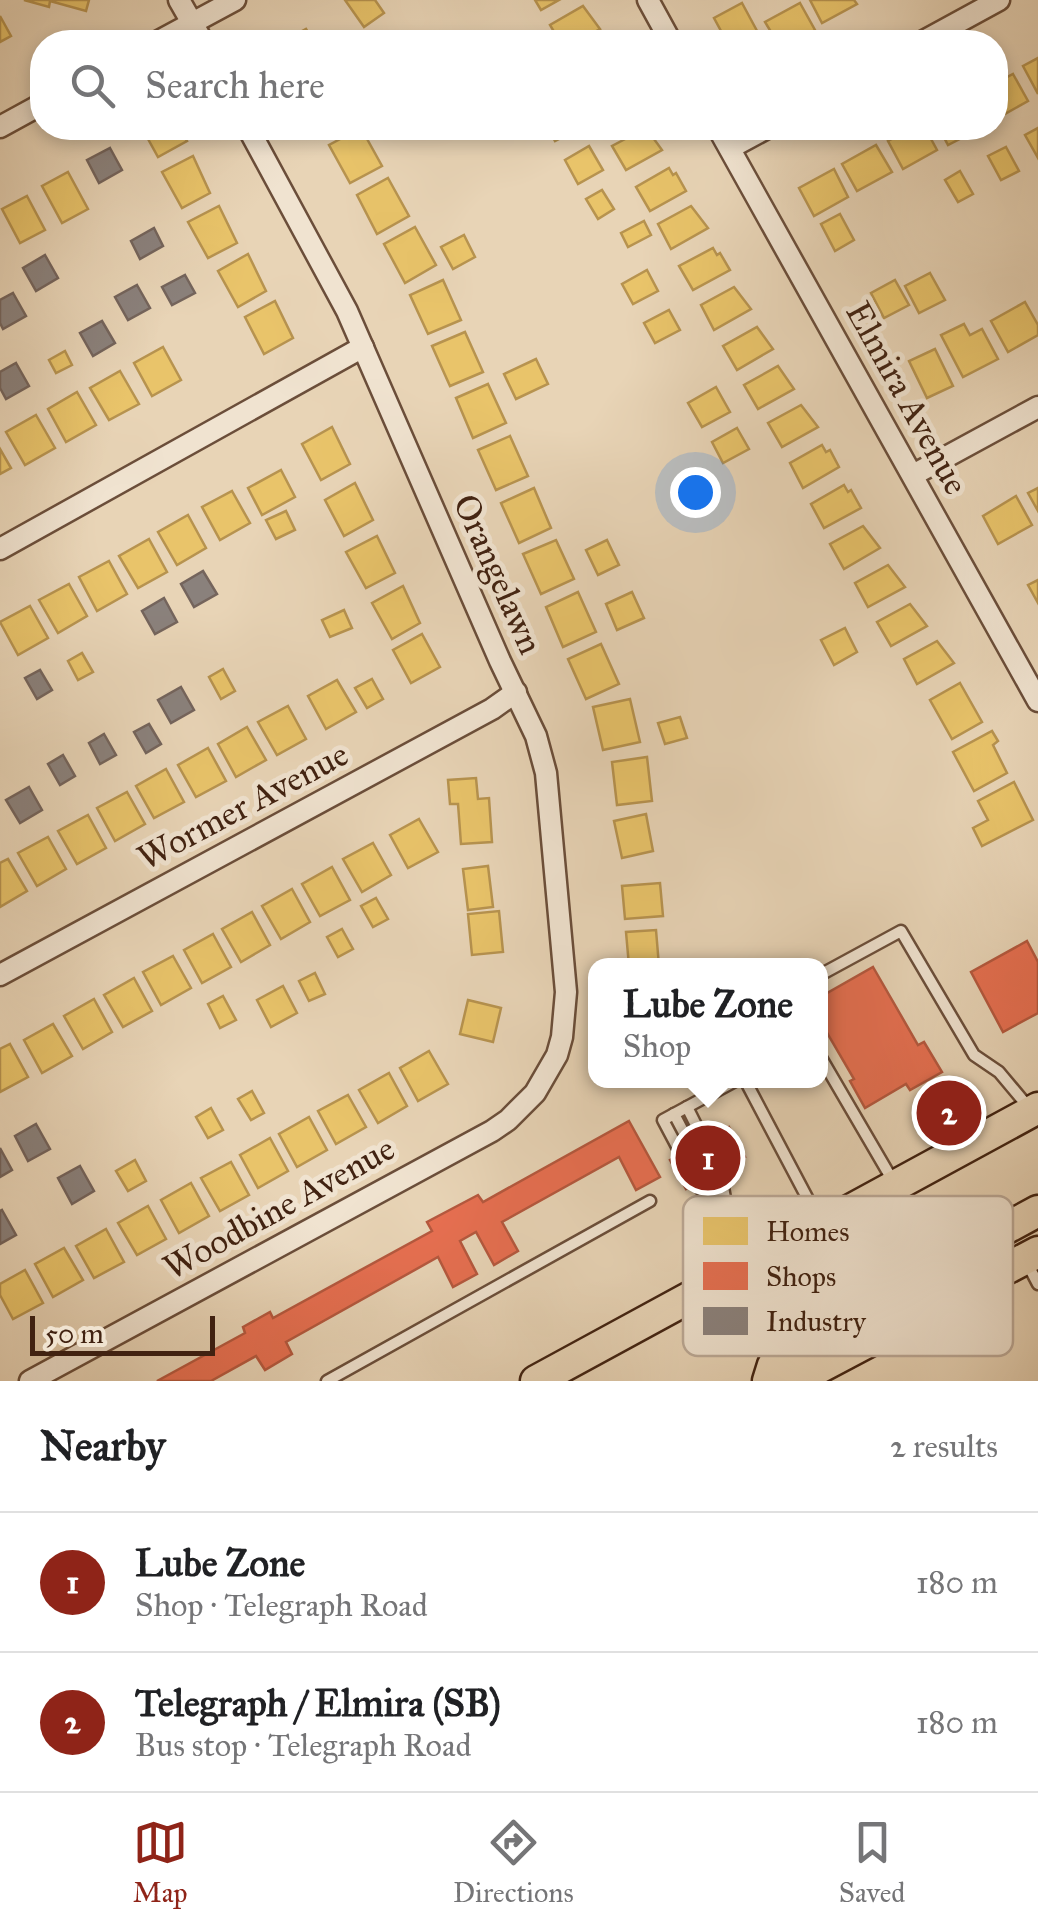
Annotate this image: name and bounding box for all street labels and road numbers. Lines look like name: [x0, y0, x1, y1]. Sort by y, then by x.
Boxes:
street label: Elmira Avenue: [836, 294, 978, 502]
street label: Orangelawn: [444, 487, 552, 661]
street label: Wormer Avenue: [130, 732, 356, 880]
street label: Woodbine Avenue: [156, 1127, 402, 1289]

